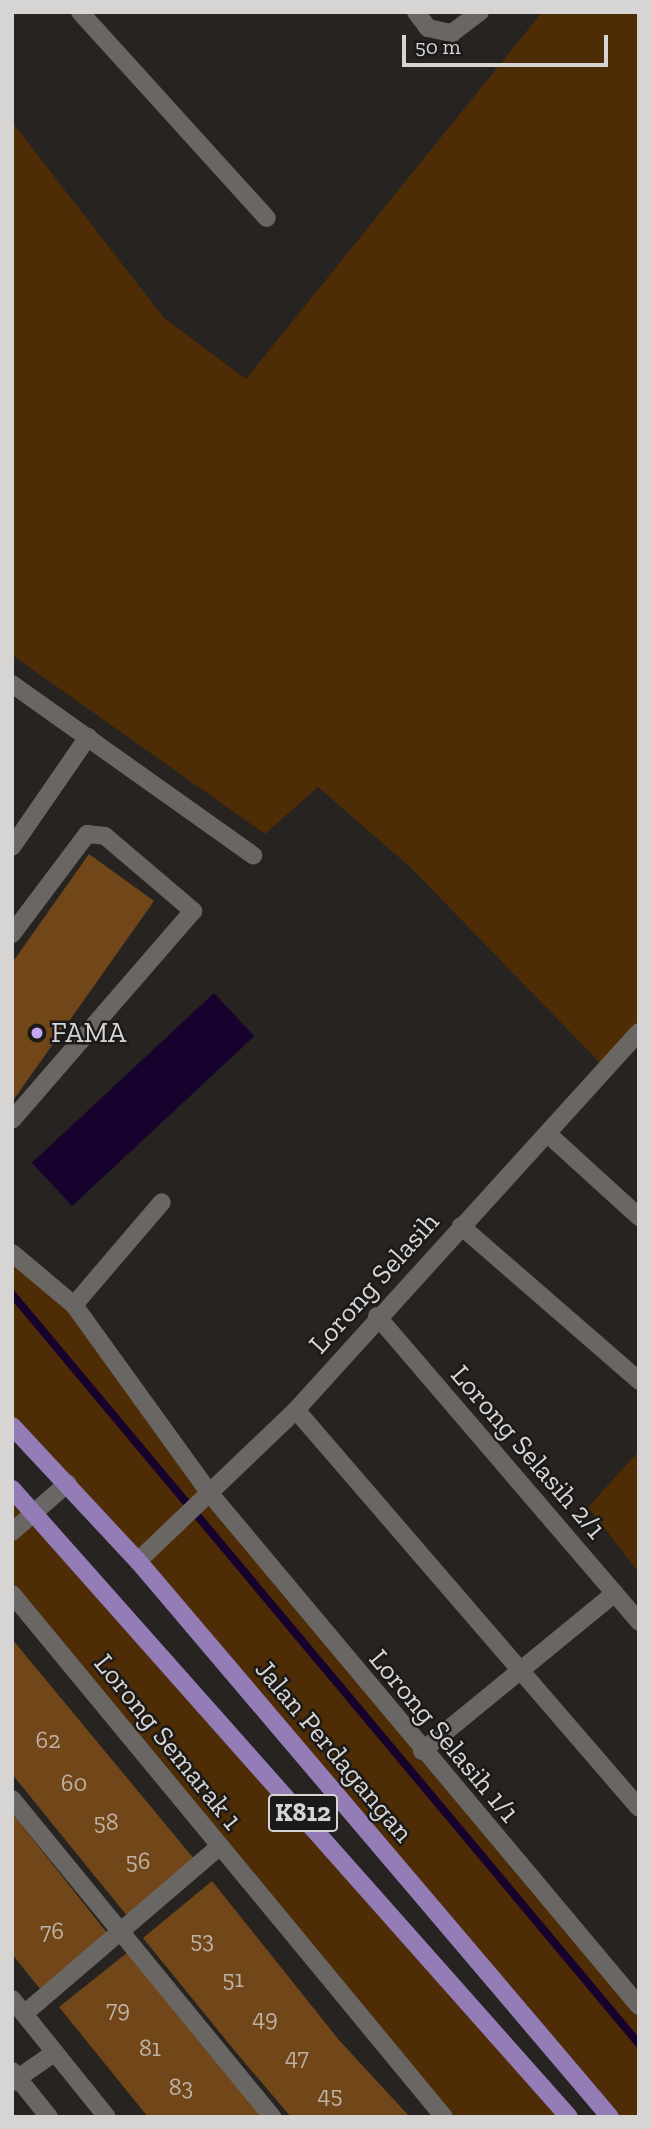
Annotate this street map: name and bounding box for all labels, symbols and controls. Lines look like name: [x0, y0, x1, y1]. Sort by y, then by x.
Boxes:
scale bar: [406, 21, 612, 65]
text: 50 m: [415, 34, 461, 59]
place label: FAMA: [51, 1016, 126, 1050]
marker: FAMA: [29, 1025, 45, 1041]
street label: Lorong Selasih: [302, 1205, 446, 1361]
street label: Lorong Selasih 2/1: [443, 1358, 613, 1546]
street label: Lorong Selasih 1/1: [362, 1643, 526, 1829]
street label: Lorong Semarak 1: [87, 1647, 249, 1837]
street label: Jalan Perdagangan: [248, 1653, 420, 1849]
house number: 62: [35, 1726, 61, 1754]
house number: 60: [61, 1769, 87, 1797]
road number: K812: [266, 1790, 340, 1836]
house number: 58: [93, 1808, 119, 1836]
house number: 56: [125, 1847, 151, 1875]
house number: 76: [40, 1917, 64, 1945]
house number: 53: [190, 1926, 214, 1954]
house number: 51: [222, 1965, 244, 1993]
house number: 79: [106, 1995, 130, 2023]
house number: 49: [252, 2004, 278, 2032]
house number: 81: [139, 2034, 161, 2062]
house number: 47: [285, 2043, 309, 2071]
house number: 83: [169, 2073, 193, 2101]
house number: 45: [317, 2081, 343, 2109]

